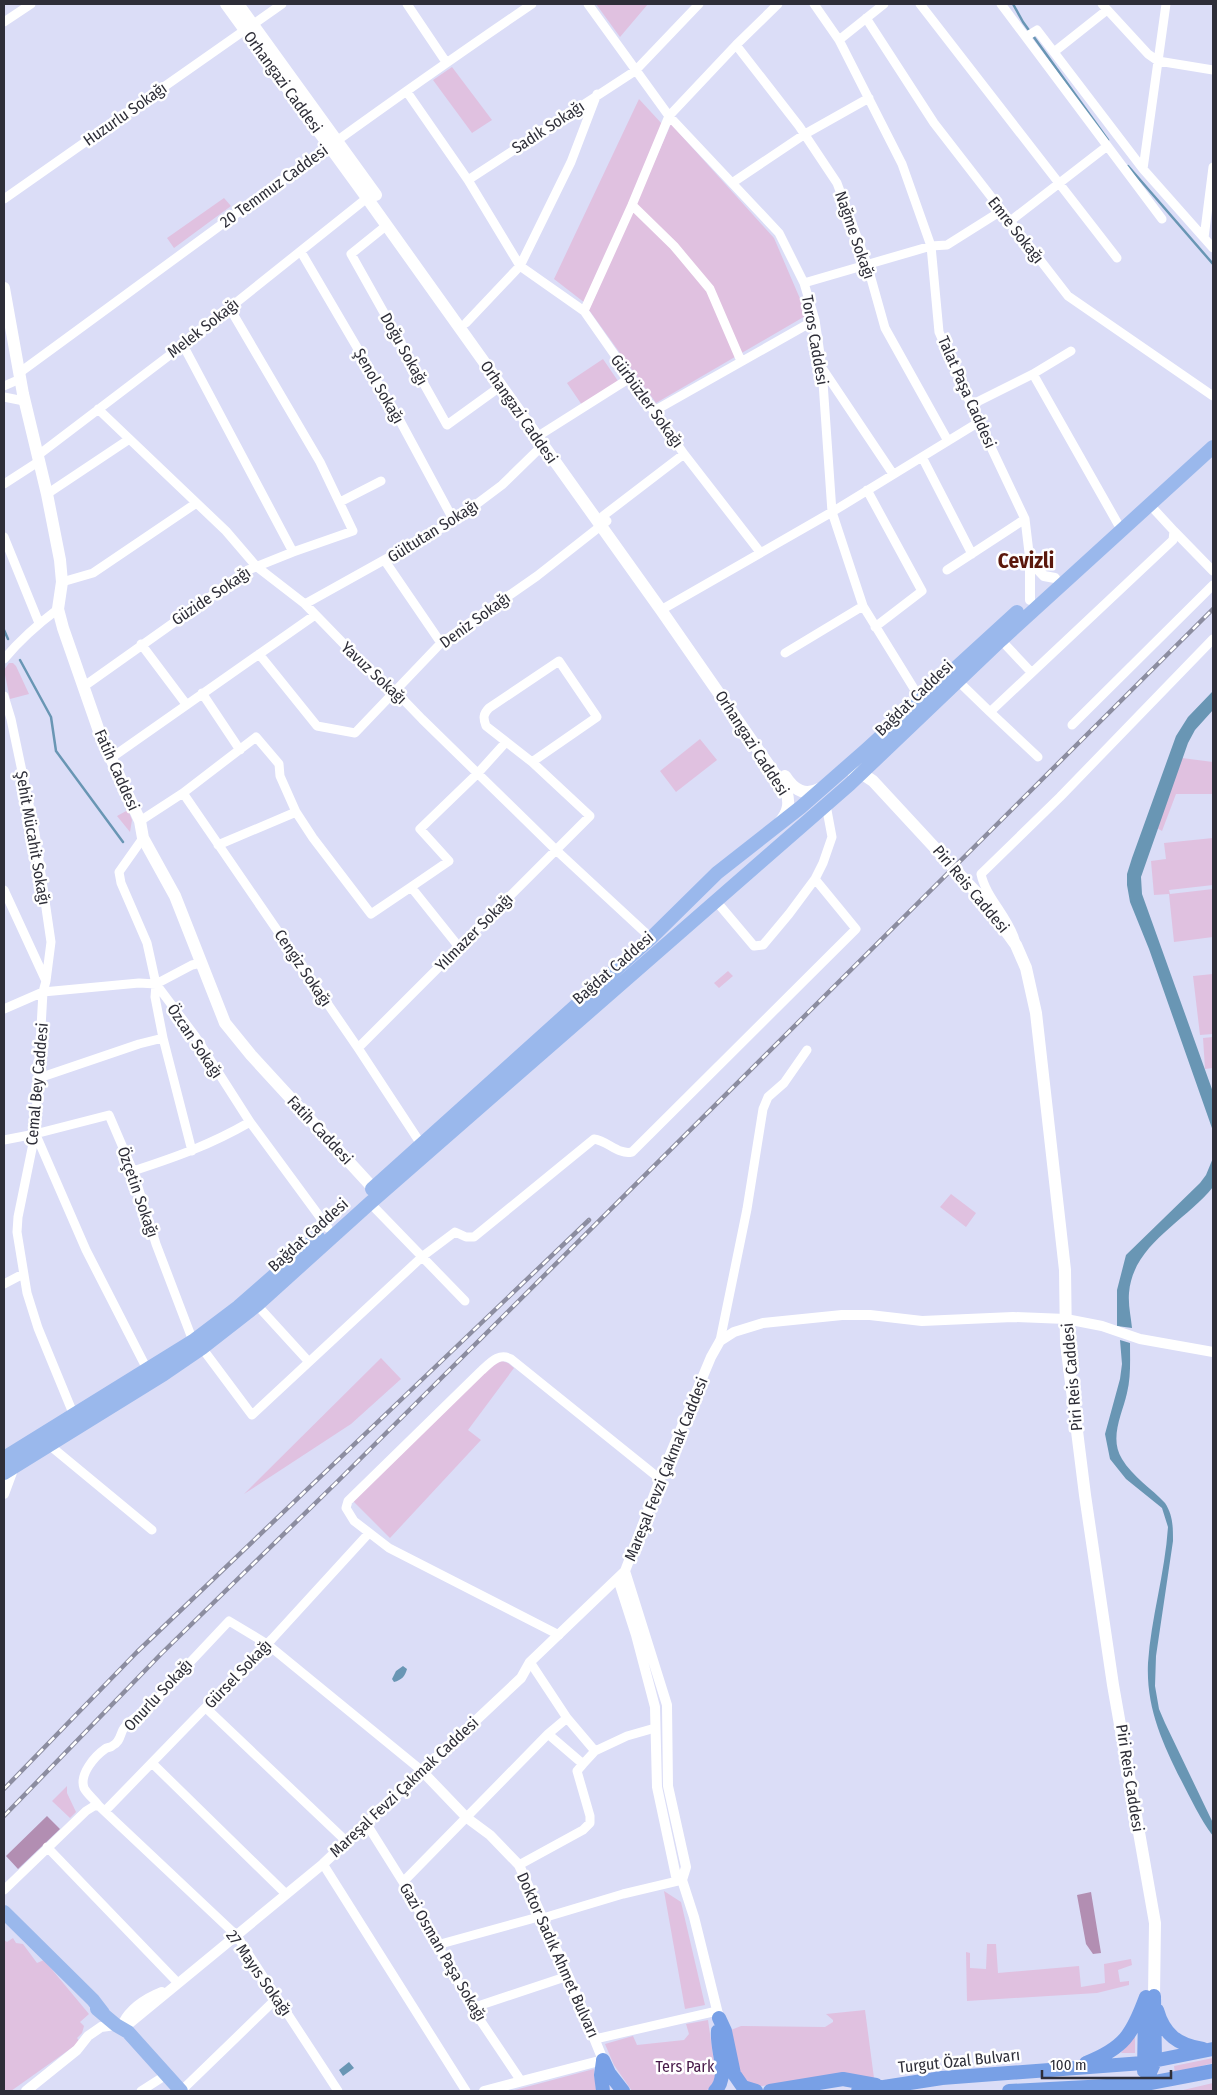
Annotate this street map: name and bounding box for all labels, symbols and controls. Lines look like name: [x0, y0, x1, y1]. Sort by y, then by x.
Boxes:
street label: Orhangazi Caddesi: [240, 27, 326, 137]
street label: Huzurlu Sokağı: [80, 78, 170, 150]
street label: Sadık Sokağı: [508, 97, 588, 157]
street label: 20 Temmuz Caddesi: [216, 141, 332, 231]
street label: Nağme Sokağı: [831, 189, 879, 281]
street label: Emre Sokağı: [984, 193, 1048, 267]
street label: Melek Sokağı: [164, 294, 242, 362]
street label: Toros Caddesi: [798, 294, 832, 386]
street label: Doğu Sokağı: [376, 309, 432, 389]
street label: Talat Paşa Caddesi: [934, 333, 1000, 451]
street label: Şenol Sokağı: [350, 345, 408, 427]
street label: Gürbüzler Sokağı: [607, 351, 687, 451]
street label: Orhangazi Caddesi: [476, 357, 562, 467]
street label: Gültutan Sokağı: [384, 496, 482, 566]
district label: Cevizli: [998, 548, 1054, 574]
street label: Güzide Sokağı: [168, 563, 254, 629]
street label: Deniz Sokağı: [436, 588, 514, 652]
street label: Yavuz Sokağı: [337, 638, 411, 708]
street label: Bağdat Caddesi: [871, 656, 957, 740]
street label: Orhangazi Caddesi: [711, 687, 793, 799]
street label: Fatih Caddesi: [91, 726, 143, 814]
street label: Şehit Mücahit Sokağı: [12, 769, 54, 907]
street label: Piri Reis Caddesi: [929, 841, 1013, 937]
street label: Yılmazer Sokağı: [431, 889, 517, 975]
street label: Cengiz Sokağı: [270, 926, 336, 1010]
street label: Bağdat Caddesi: [569, 928, 657, 1008]
street label: Özcan Sokağı: [163, 1000, 227, 1082]
street label: Cemal Bey Caddesi: [22, 1022, 52, 1146]
street label: Fatih Caddesi: [283, 1092, 357, 1168]
street label: Özçetin Sokağı: [114, 1144, 162, 1240]
street label: Bağdat Caddesi: [264, 1194, 352, 1276]
street label: Piri Reis Caddesi: [1058, 1322, 1086, 1432]
street label: Mareşal Fevzi Çakmak Caddesi: [620, 1374, 713, 1564]
street label: Gürsel Sokağı: [200, 1636, 276, 1712]
street label: Onurlu Sokağı: [120, 1655, 196, 1735]
street label: Mareşal Fevzi Çakmak Caddesi: [326, 1713, 483, 1862]
street label: Piri Reis Caddesi: [1112, 1723, 1148, 1833]
street label: Doktor Sadık Ahmet Bulvarı: [513, 1869, 603, 2041]
street label: Gazi Osman Paşa Sokağı: [396, 1879, 490, 2025]
street label: 27 Mayıs Sokağı: [222, 1926, 296, 2020]
street label: Turgut Özal Bulvarı: [897, 2045, 1021, 2077]
scale bar: [1042, 2048, 1171, 2080]
text: 100 m: [1050, 2056, 1087, 2074]
park label: Ters Park: [656, 2057, 715, 2076]

